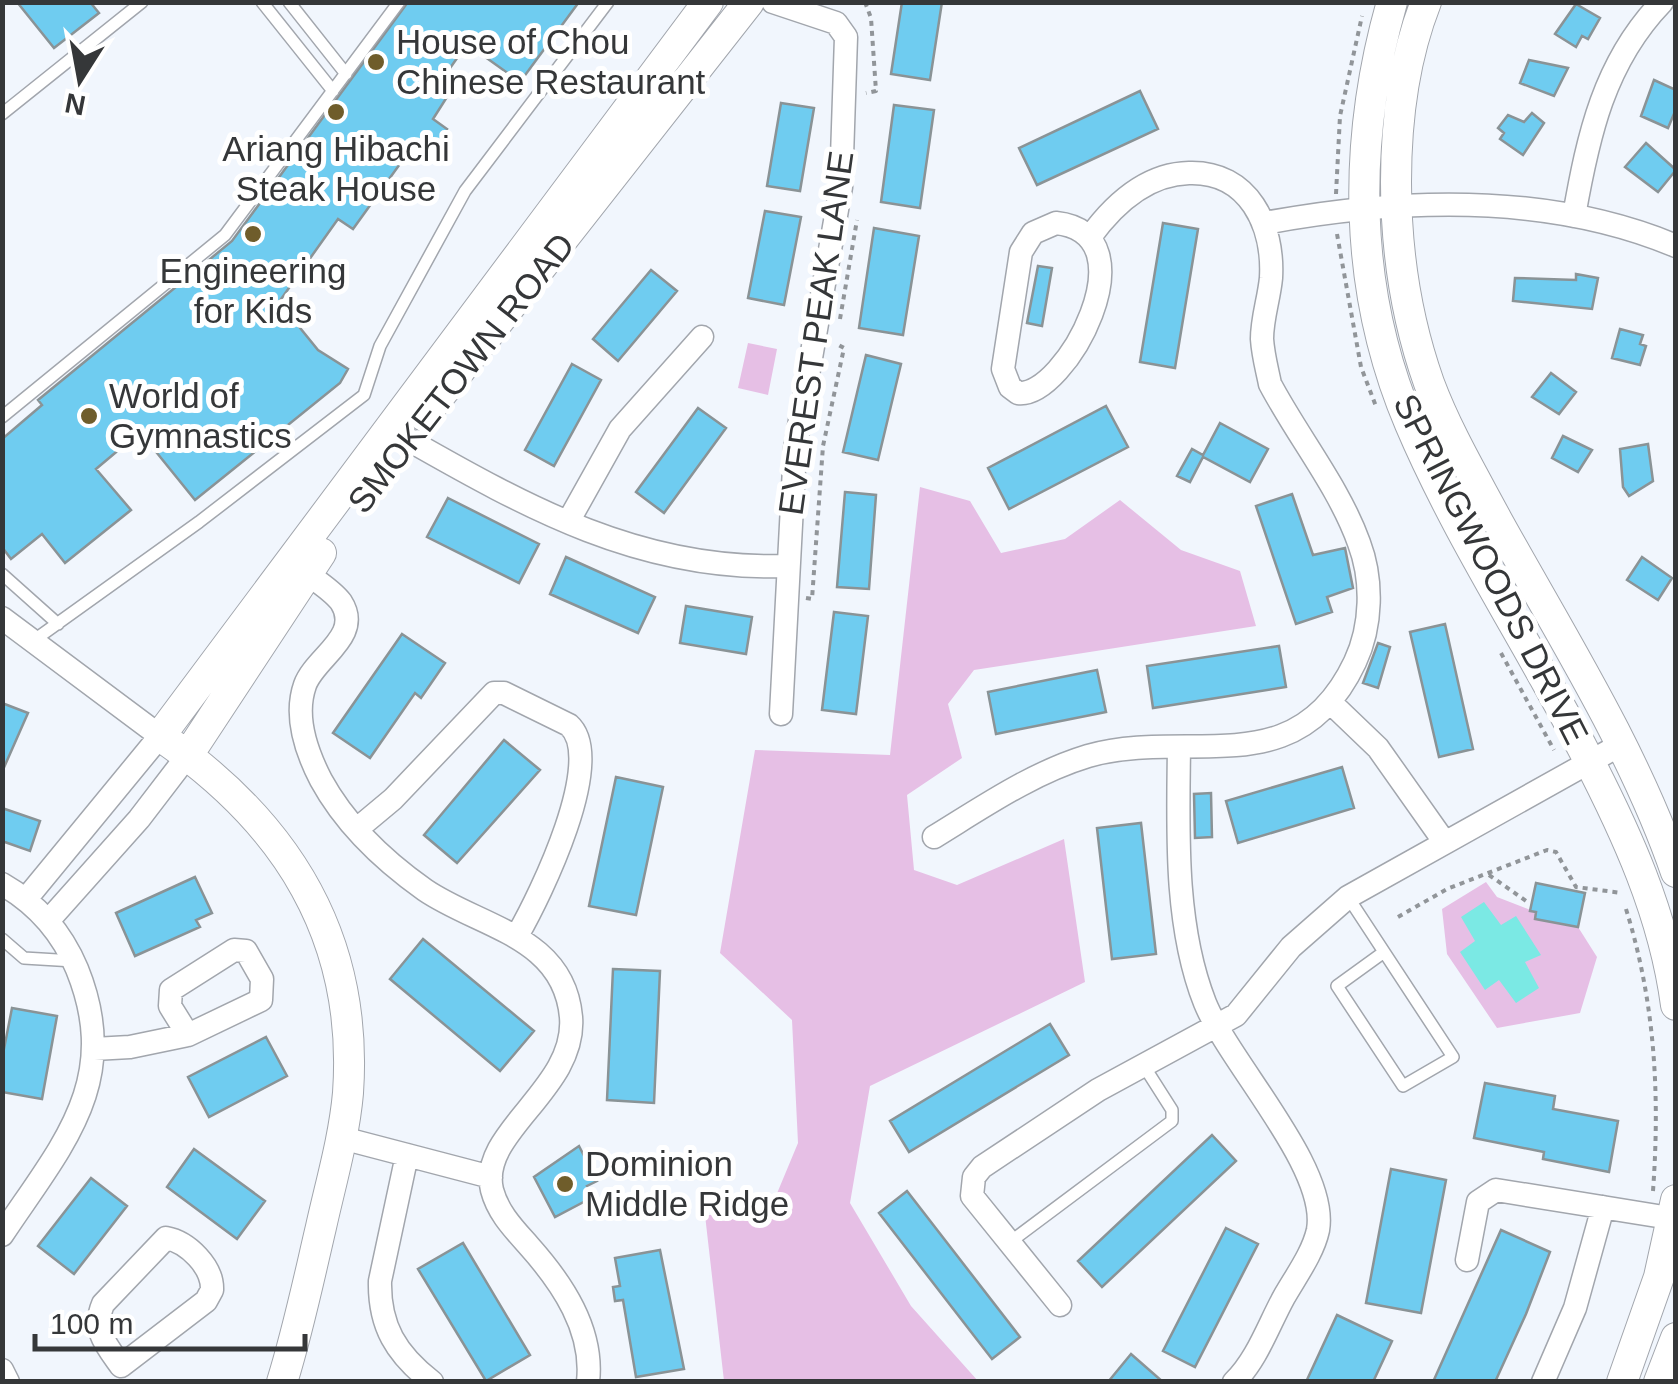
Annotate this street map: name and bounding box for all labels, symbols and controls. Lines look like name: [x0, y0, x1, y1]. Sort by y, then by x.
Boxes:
place label: House of Chou Chinese Restaurant: [396, 22, 706, 101]
north arrow: [30, 30, 130, 130]
marker: House of Chou Chinese Restaurant: [365, 51, 387, 73]
text: N: [62, 87, 88, 121]
marker: Ariang Hibachi Steak House: [325, 101, 347, 123]
place label: Ariang Hibachi Steak House: [222, 129, 450, 208]
street label: EVEREST PEAK LANE: [771, 148, 860, 517]
marker: Engineering for Kids: [242, 223, 264, 245]
street label: SMOKETOWN ROAD: [339, 225, 582, 520]
place label: Engineering for Kids: [160, 251, 346, 330]
place label: World of Gymnastics: [109, 376, 292, 455]
street label: SPRINGWOODS DRIVE: [1386, 388, 1597, 750]
marker: World of Gymnastics: [78, 405, 100, 427]
place label: Dominion Middle Ridge: [585, 1144, 789, 1223]
marker: Dominion Middle Ridge: [554, 1173, 576, 1195]
scale bar: [35, 1289, 305, 1351]
text: 100 m: [50, 1307, 133, 1340]

